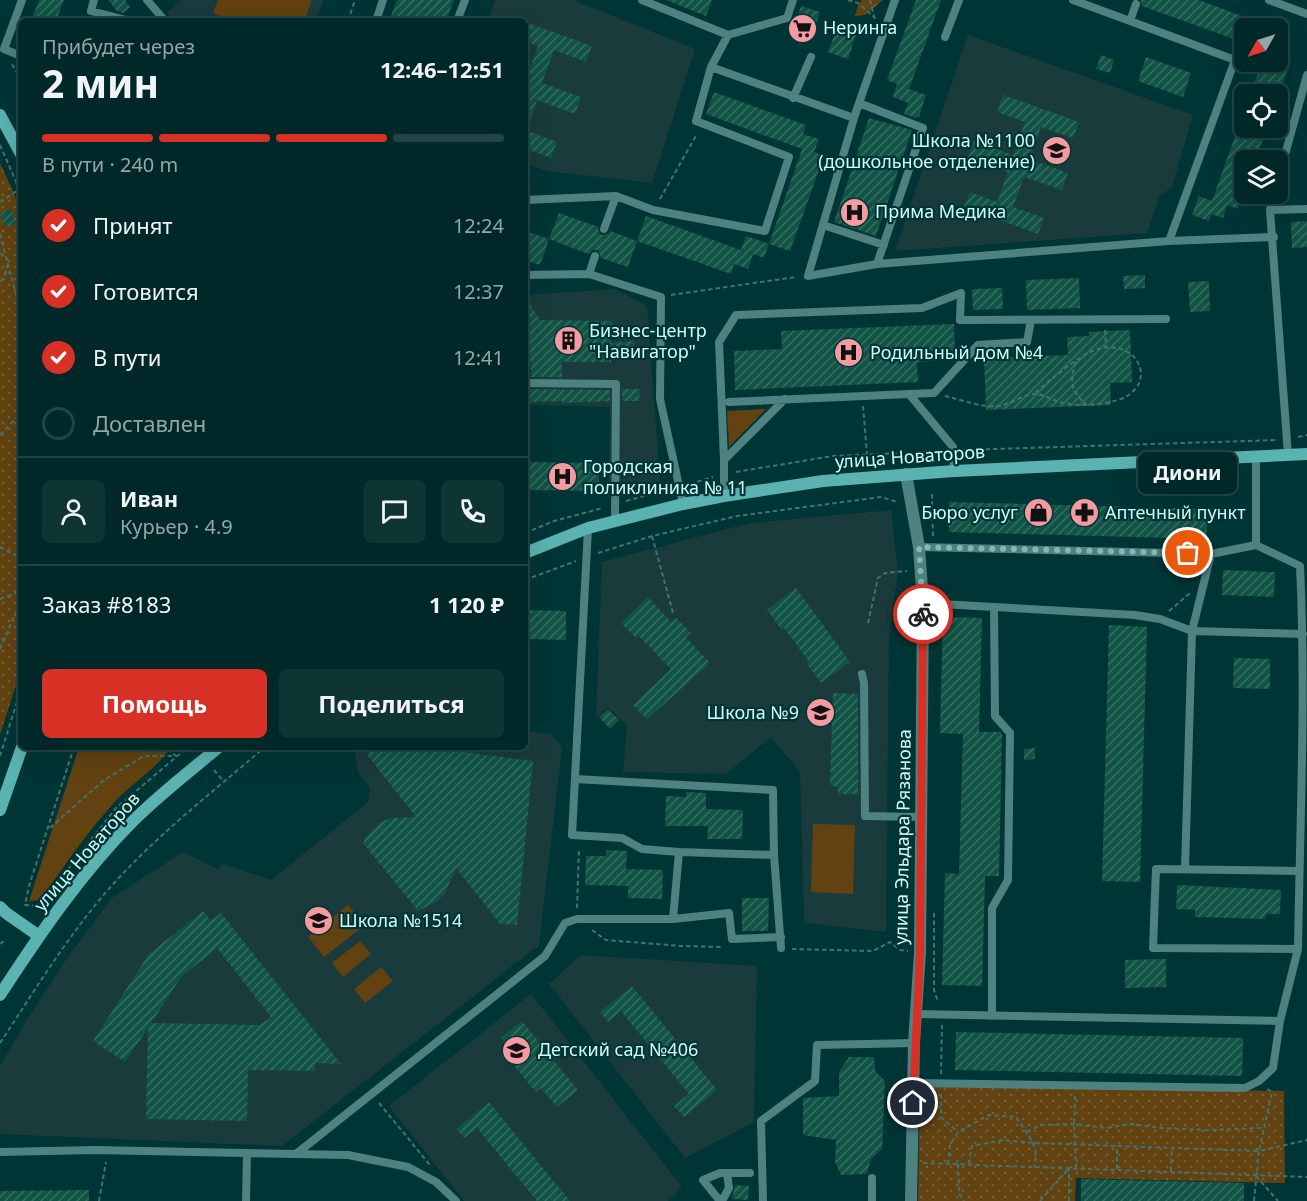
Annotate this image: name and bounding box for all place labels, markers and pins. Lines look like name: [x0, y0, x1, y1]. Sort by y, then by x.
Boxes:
supermarket icon: Неринга: [786, 12, 818, 44]
place label: Неринга: [823, 15, 897, 39]
place label: Школа №1100 (дошкольное отделение): [818, 128, 1035, 173]
school or university icon: Школа №1100 (дошкольное отделение): [1040, 135, 1072, 167]
hospital icon: Прима Медика: [838, 196, 870, 228]
place label: Прима Медика: [875, 199, 1006, 223]
place label: Бизнеc-центр "Навигатор": [589, 318, 707, 363]
building icon: Бизнеc-центр "Навигатор": [552, 325, 584, 357]
hospital icon: Родильный дом №4: [833, 337, 865, 369]
place label: Родильный дом №4: [870, 340, 1043, 364]
callout: Диони: [1138, 451, 1238, 493]
place label: Городская поликлиника № 11: [583, 454, 747, 499]
hospital icon: Городская поликлиника № 11: [546, 461, 578, 493]
shop icon: Бюро услуг: [1023, 497, 1055, 529]
pharmacy icon: Аптечный пункт: [1068, 497, 1100, 529]
place label: Бюро услуг: [921, 500, 1018, 524]
place label: Аптечный пункт: [1105, 500, 1246, 524]
pin: [1162, 527, 1213, 578]
school or university icon: Школа №9: [804, 697, 836, 729]
place label: Школа №9: [707, 700, 799, 724]
school or university icon: Школа №1514: [302, 905, 334, 937]
place label: Школа №1514: [339, 908, 462, 932]
school or university icon: Детский сад №406: [501, 1034, 533, 1066]
place label: Детский сад №406: [538, 1037, 698, 1061]
pin: [887, 1077, 938, 1128]

